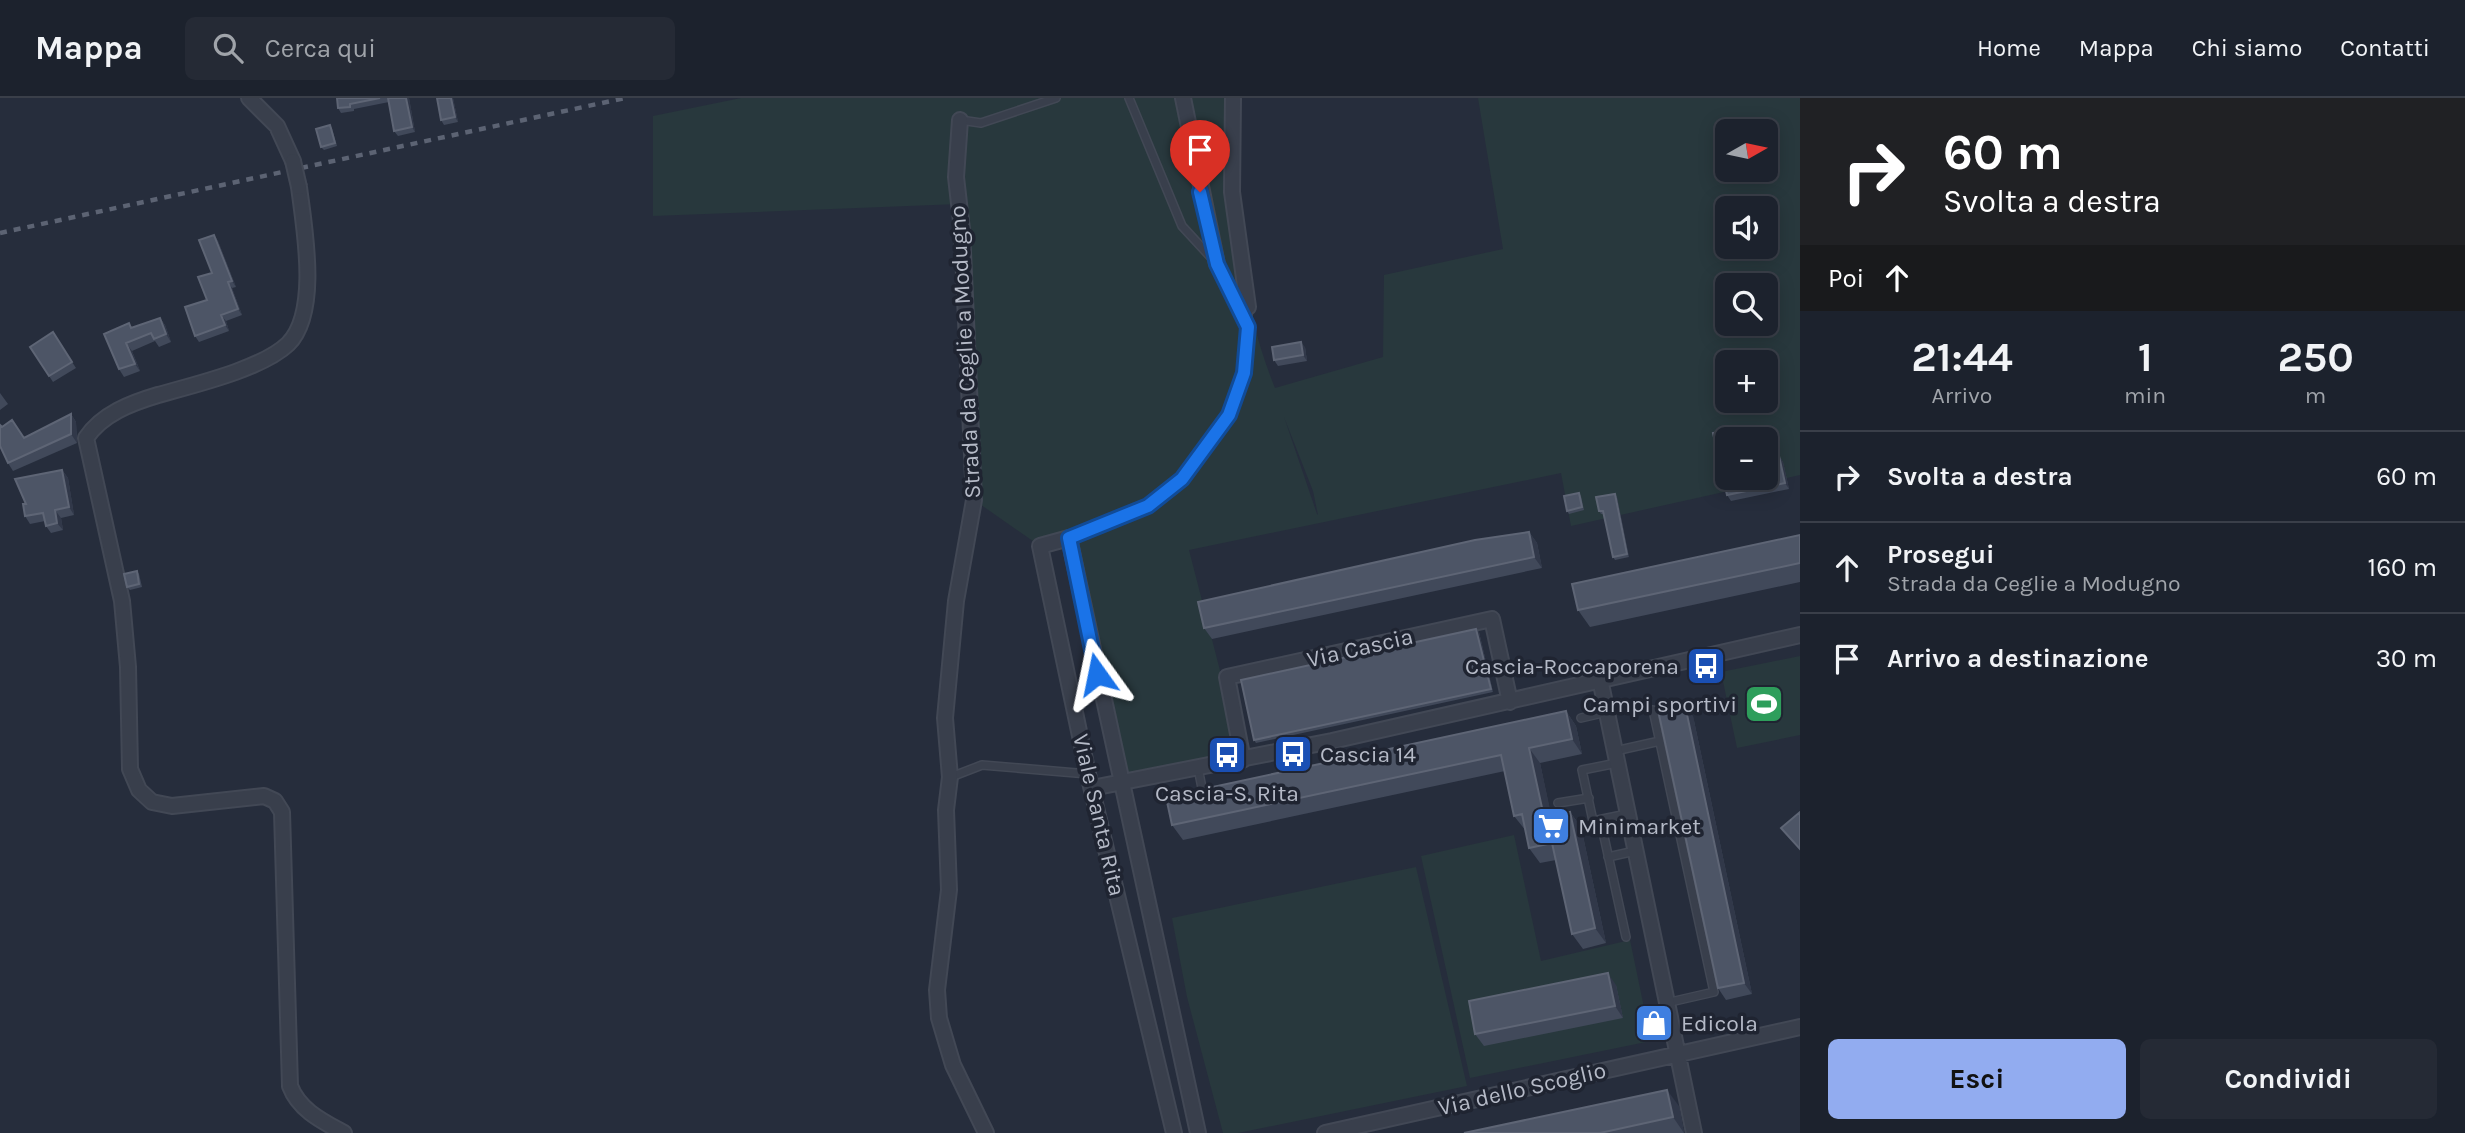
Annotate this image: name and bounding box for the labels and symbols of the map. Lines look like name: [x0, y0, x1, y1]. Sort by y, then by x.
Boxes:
north arrow: [1715, 119, 1778, 182]
pin: [1170, 120, 1230, 192]
street label: Strada da Ceglie a Modugno: [944, 205, 986, 499]
street label: Via Cascia: [1304, 623, 1416, 673]
position arrow: [1060, 637, 1134, 711]
bus stop icon: Cascia-Roccaporena: [1685, 645, 1727, 687]
place label: Cascia-Roccaporena: [1465, 653, 1679, 680]
sports icon: Campi sportivi: [1743, 683, 1785, 725]
place label: Campi sportivi: [1583, 691, 1737, 718]
street label: Viale Santa Rita: [1067, 731, 1131, 899]
bus stop icon: Cascia 14: [1272, 733, 1314, 775]
bus stop icon: Cascia-S. Rita: [1206, 734, 1248, 776]
place label: Cascia 14: [1320, 741, 1416, 768]
place label: Cascia-S. Rita: [1155, 780, 1299, 807]
supermarket icon: Minimarket: [1530, 805, 1572, 847]
place label: Minimarket: [1578, 813, 1701, 840]
shop icon: Edicola: [1633, 1002, 1675, 1044]
place label: Edicola: [1681, 1010, 1758, 1037]
street label: Via dello Scoglio: [1435, 1057, 1609, 1121]

